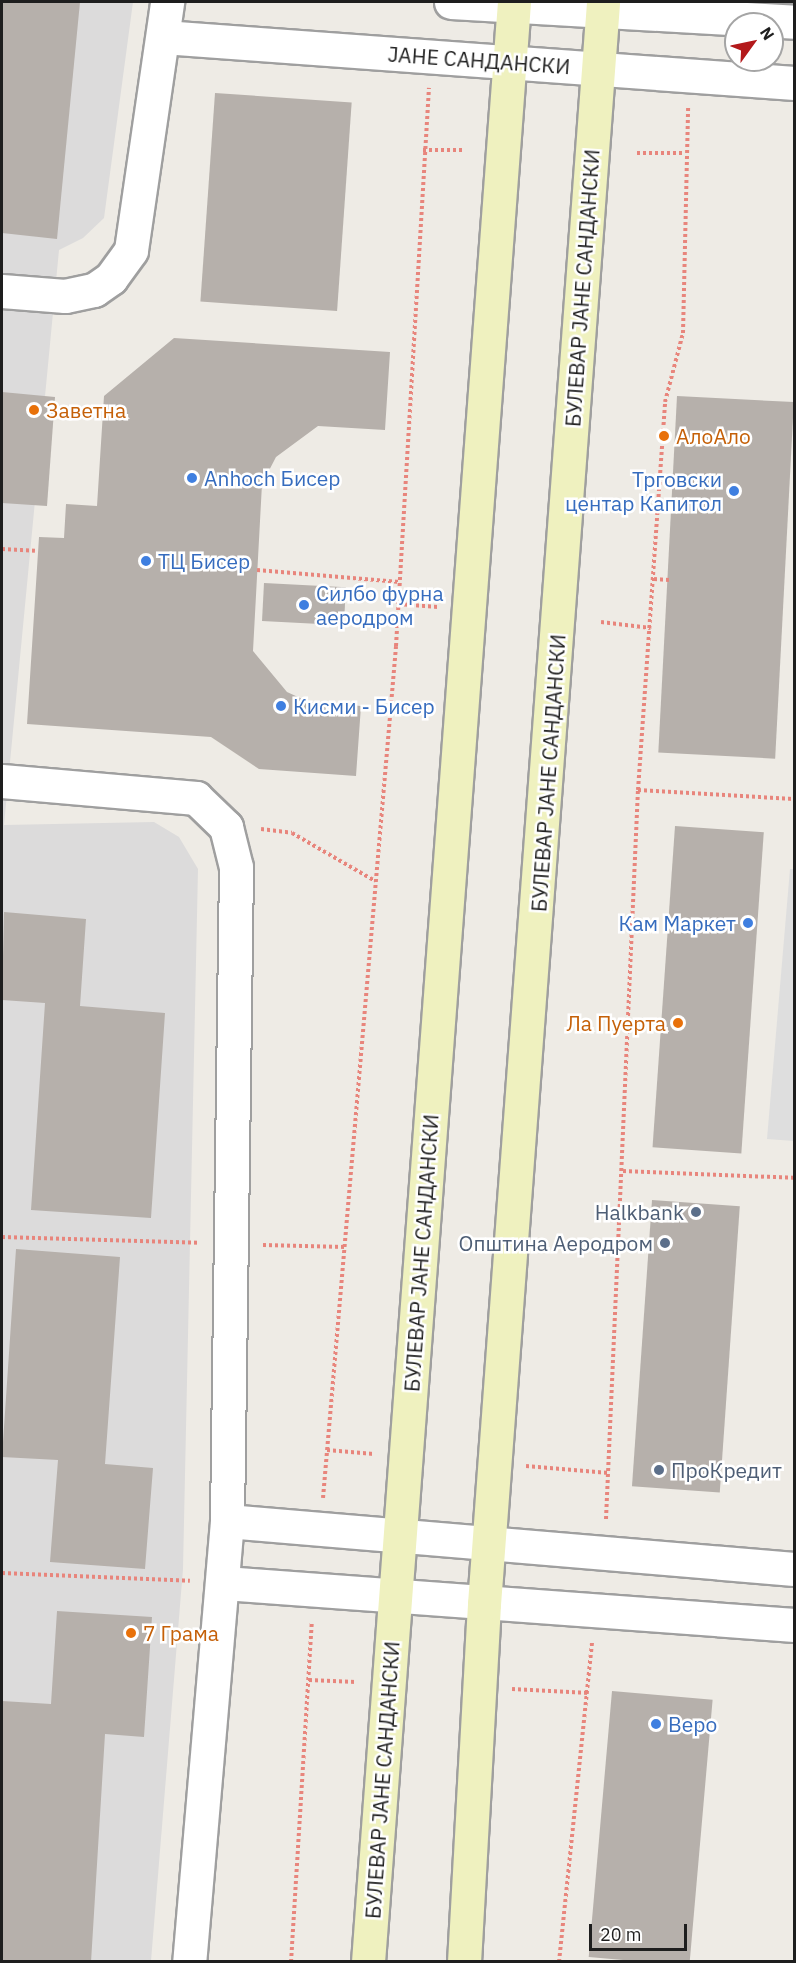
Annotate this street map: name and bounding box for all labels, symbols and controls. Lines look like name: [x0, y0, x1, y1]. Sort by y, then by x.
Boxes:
north arrow: [724, 12, 784, 72]
text: N: [756, 23, 779, 44]
street label: ЈАНЕ САНДАНСКИ: [387, 41, 571, 79]
street label: БУЛЕВАР ЈАНЕ САНДАНСКИ: [560, 148, 604, 428]
place label: Заветна: [46, 397, 126, 423]
marker: Заветна: [27, 403, 41, 417]
place label: АлоАло: [676, 423, 751, 449]
marker: АлоАло: [657, 429, 671, 443]
place label: Anhoch Бисер: [204, 465, 340, 491]
place label: Трговски центар Капитол: [565, 466, 722, 516]
marker: Anhoch Бисер: [185, 471, 199, 485]
marker: Трговски центар Капитол: [727, 484, 741, 498]
place label: ТЦ Бисер: [158, 548, 250, 574]
marker: ТЦ Бисер: [139, 554, 153, 568]
place label: Силбо фурна аеродром: [316, 580, 444, 630]
marker: Силбо фурна аеродром: [297, 598, 311, 612]
street label: БУЛЕВАР ЈАНЕ САНДАНСКИ: [526, 633, 570, 913]
place label: Кисми - Бисер: [293, 693, 435, 719]
marker: Кисми - Бисер: [274, 699, 288, 713]
place label: Кам Маркет: [619, 910, 736, 936]
marker: Кам Маркет: [741, 916, 755, 930]
place label: Ла Пуерта: [566, 1010, 666, 1036]
marker: Ла Пуерта: [671, 1016, 685, 1030]
street label: БУЛЕВАР ЈАНЕ САНДАНСКИ: [399, 1113, 443, 1393]
place label: Halkbank: [595, 1199, 684, 1225]
marker: Halkbank: [689, 1205, 703, 1219]
place label: Општина Аеродром: [459, 1230, 653, 1256]
marker: Општина Аеродром: [658, 1236, 672, 1250]
place label: ПроКредит: [671, 1457, 782, 1483]
marker: ПроКредит: [652, 1463, 666, 1477]
place label: 7 Грама: [143, 1620, 219, 1646]
marker: 7 Грама: [124, 1626, 138, 1640]
street label: БУЛЕВАР ЈАНЕ САНДАНСКИ: [360, 1640, 404, 1920]
place label: Веро: [668, 1711, 717, 1737]
marker: Веро: [649, 1717, 663, 1731]
scale bar: [592, 1912, 690, 1950]
text: 20 m: [600, 1923, 642, 1946]

